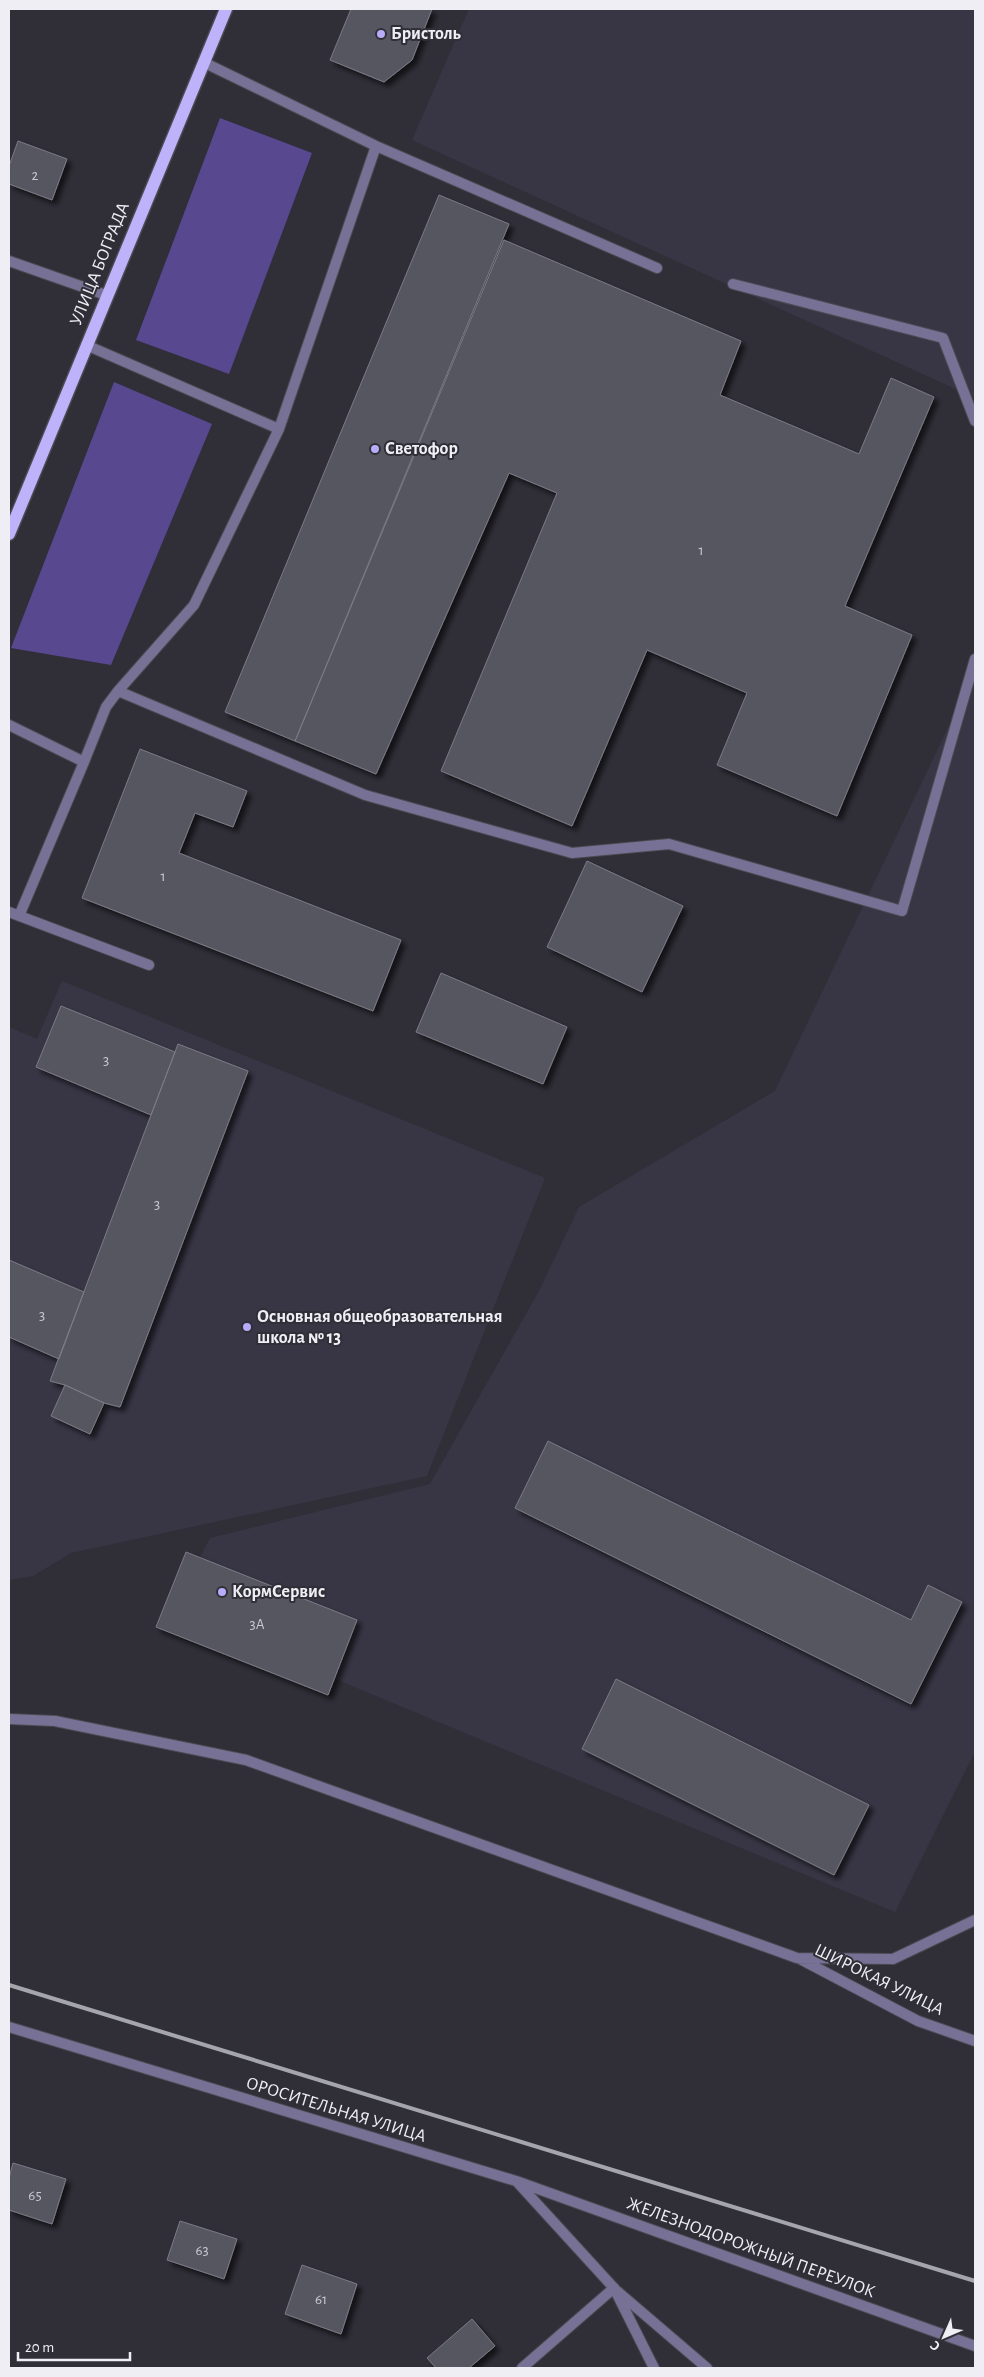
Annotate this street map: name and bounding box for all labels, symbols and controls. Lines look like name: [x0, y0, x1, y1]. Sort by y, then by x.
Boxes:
place label: Бристоль: [391, 25, 462, 43]
marker: Бристоль: [375, 28, 387, 40]
house number: 2: [32, 168, 39, 183]
street label: УЛИЦА БОГРАДА: [67, 199, 133, 328]
place label: Светофор: [385, 440, 458, 458]
marker: Светофор: [369, 443, 381, 455]
house number: 1: [698, 543, 704, 558]
house number: 1: [160, 869, 166, 884]
house number: 3: [103, 1053, 109, 1068]
house number: 3: [154, 1197, 160, 1212]
house number: 3: [39, 1308, 45, 1323]
place label: Основная общеобразовательная школа № 13: [257, 1308, 502, 1347]
marker: Основная общеобразовательная школа № 13: [241, 1321, 253, 1333]
place label: КормСервис: [232, 1583, 325, 1601]
marker: КормСервис: [216, 1586, 228, 1598]
house number: 3А: [249, 1617, 265, 1632]
street label: ШИРОКАЯ УЛИЦА: [812, 1941, 947, 2019]
street label: ОРОСИТЕЛЬНАЯ УЛИЦА: [244, 2074, 429, 2146]
house number: 65: [28, 2188, 42, 2203]
street label: ЖЕЛЕЗНОДОРОЖНЫЙ ПЕРЕУЛОК: [624, 2193, 879, 2302]
house number: 63: [195, 2243, 209, 2258]
house number: 61: [315, 2292, 327, 2307]
north arrow: [919, 2312, 969, 2362]
scale bar: [18, 2330, 130, 2362]
text: С: [928, 2338, 943, 2353]
text: 20 m: [25, 2340, 54, 2355]

